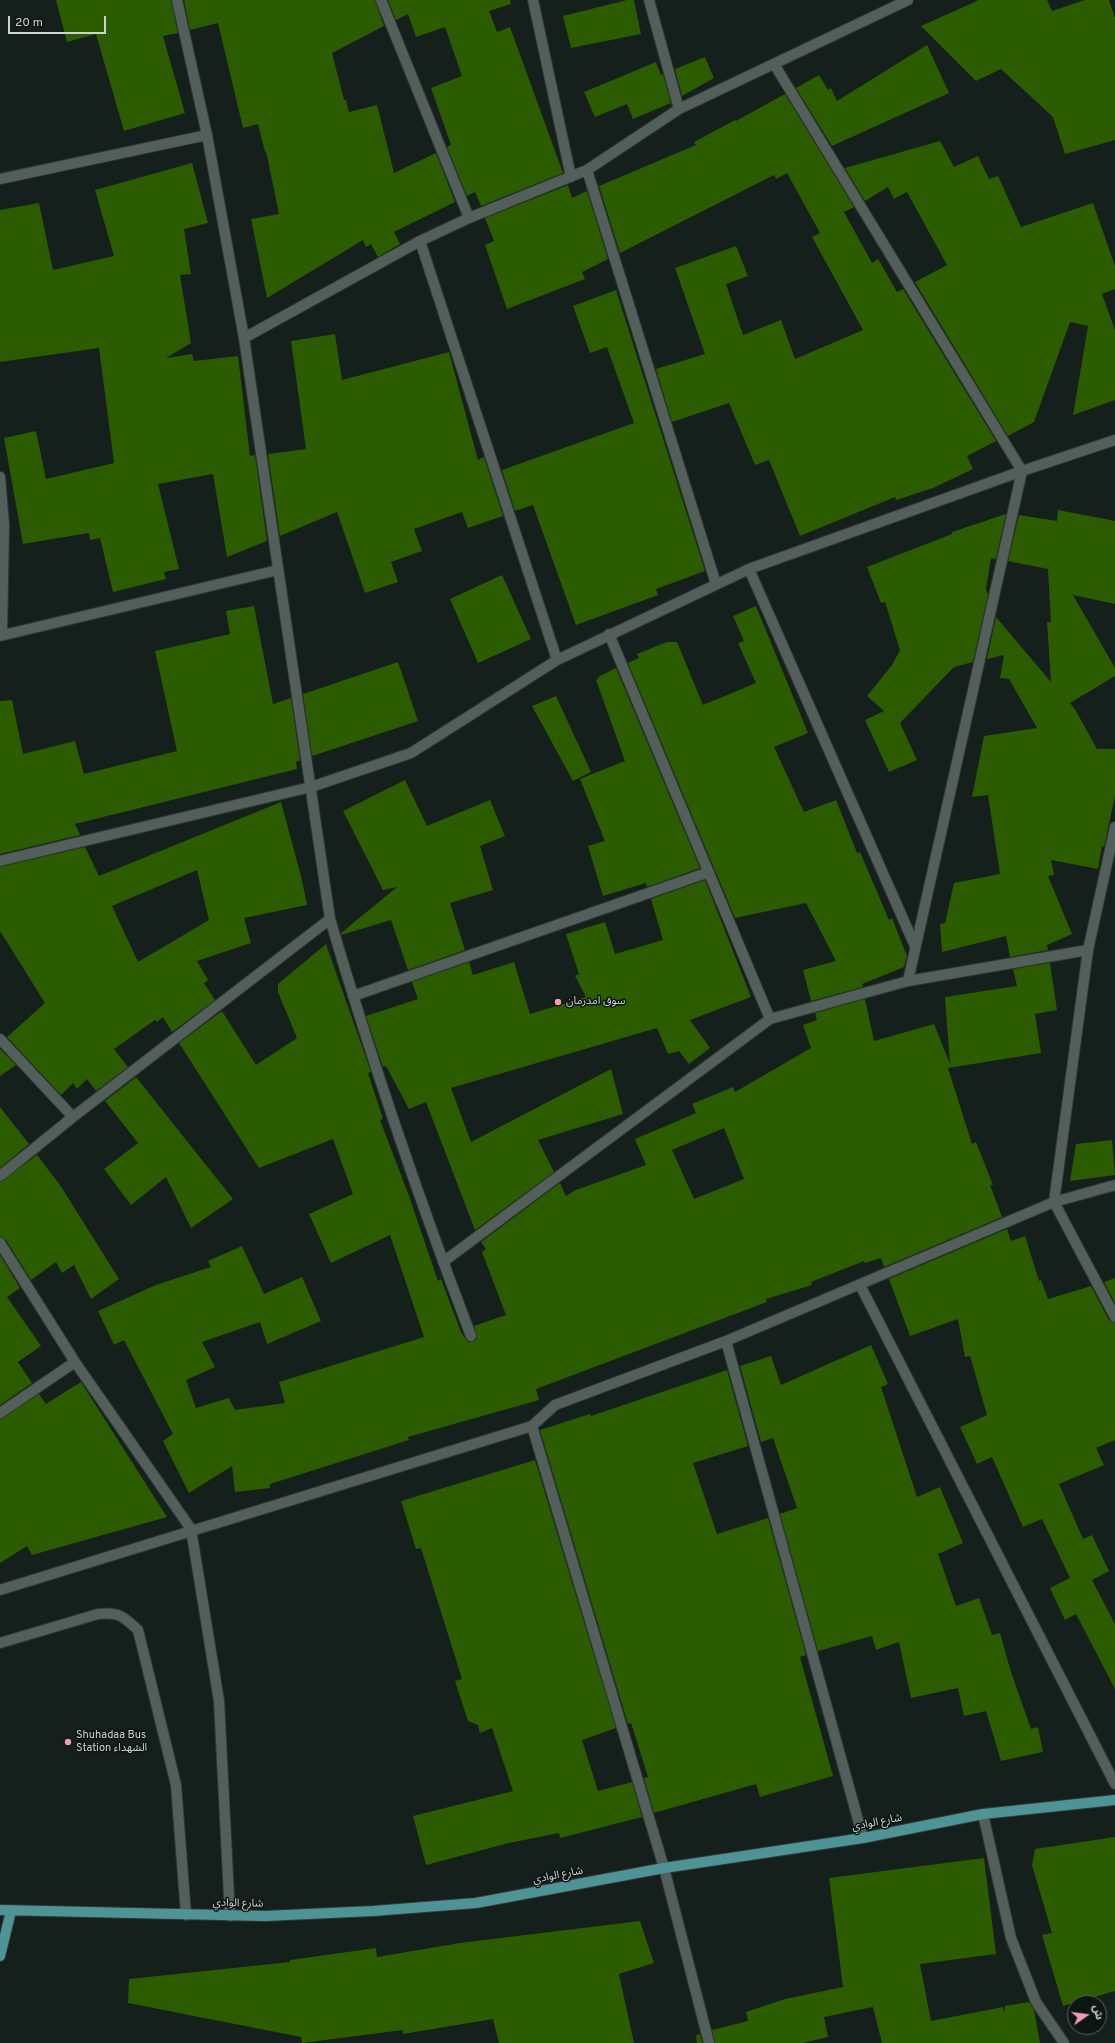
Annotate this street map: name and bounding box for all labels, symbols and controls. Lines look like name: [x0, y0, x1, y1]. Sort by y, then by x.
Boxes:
scale bar: [10, 8, 108, 34]
text: 20 m: [15, 15, 43, 31]
place label: سوق امدرمان: [566, 995, 625, 1009]
marker: سوق امدرمان: [553, 997, 563, 1007]
place label: Shuhadaa Bus Station الشهداء: [76, 1729, 147, 1755]
marker: Shuhadaa Bus Station الشهداء: [63, 1737, 73, 1747]
street label: شارع الوادي: [851, 1812, 903, 1834]
street label: شارع الوادي: [532, 1865, 584, 1887]
street label: شارع الوادي: [212, 1897, 264, 1911]
north arrow: [1067, 1995, 1107, 2035]
text: ش: [1089, 2003, 1106, 2021]

